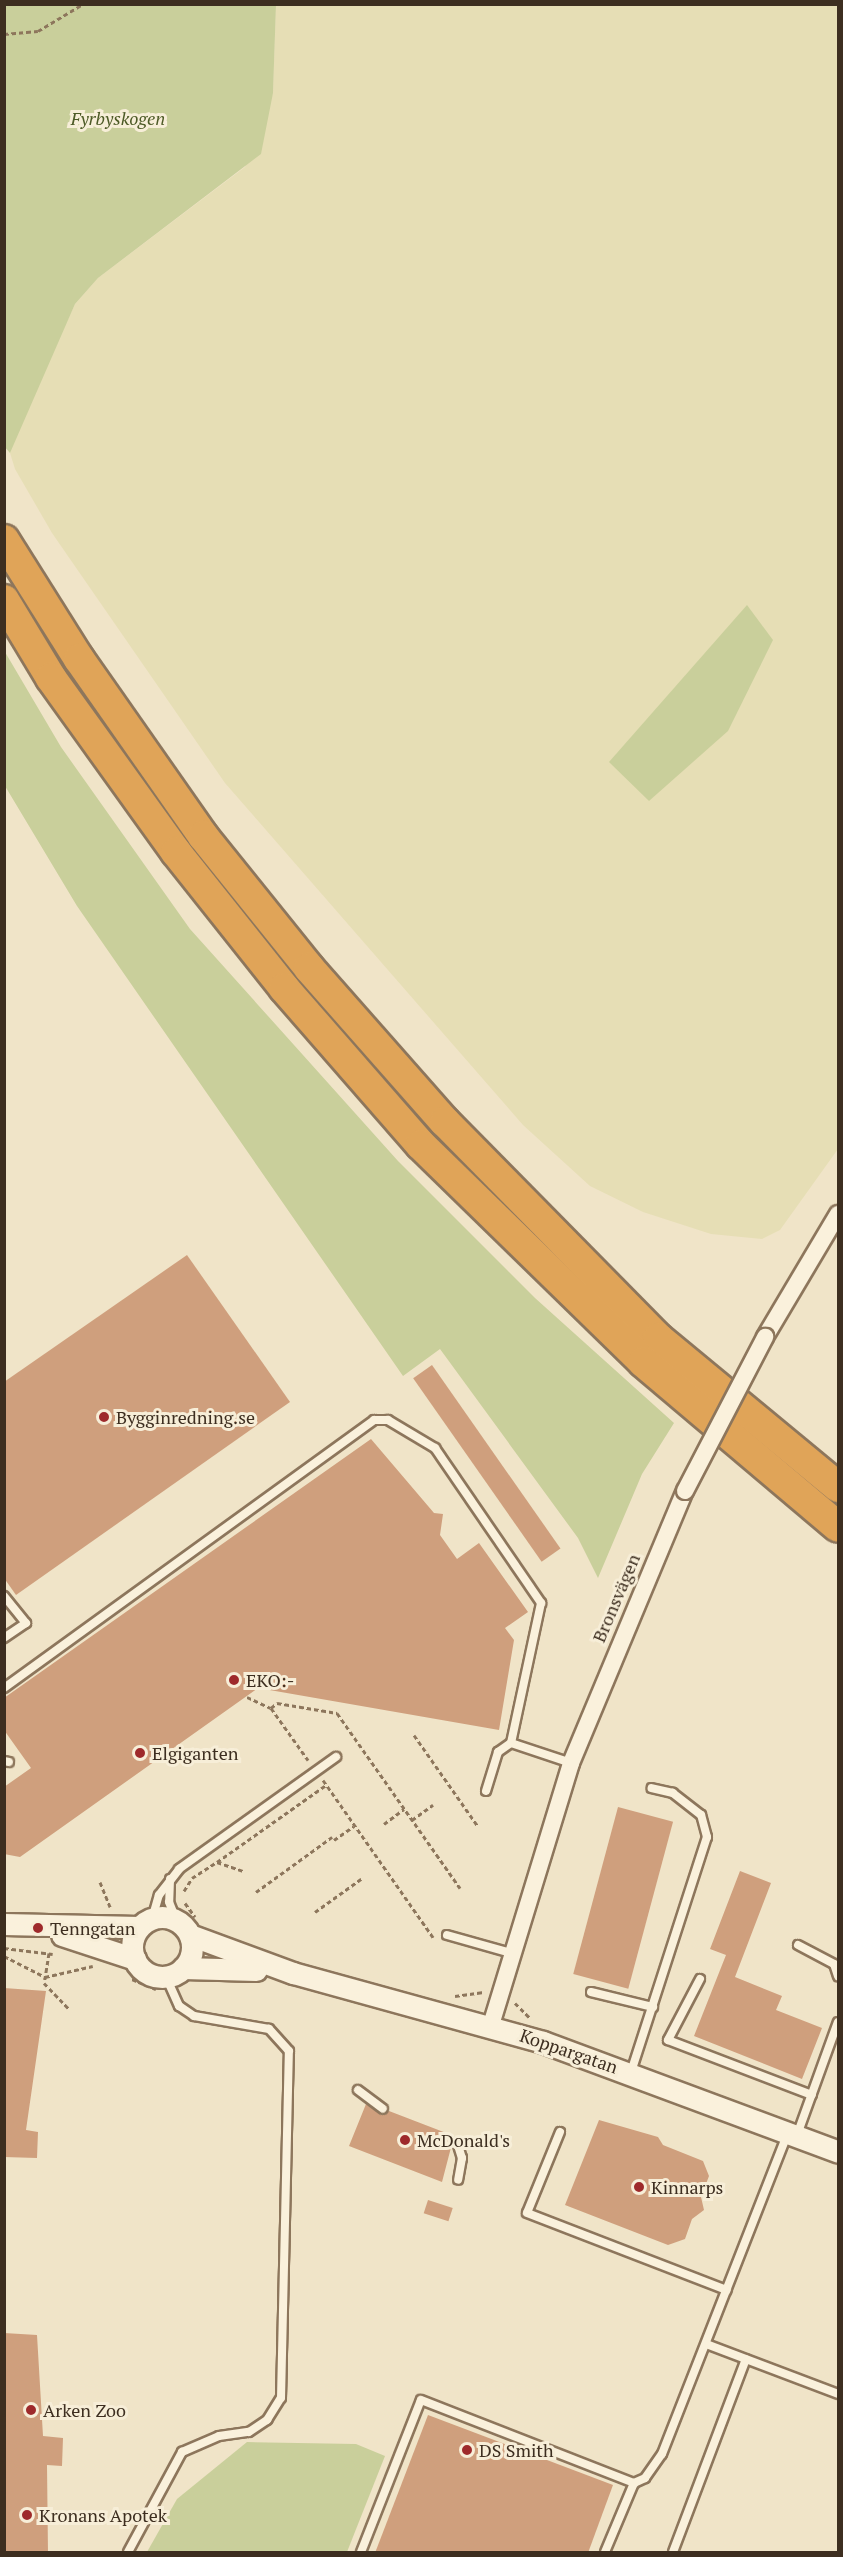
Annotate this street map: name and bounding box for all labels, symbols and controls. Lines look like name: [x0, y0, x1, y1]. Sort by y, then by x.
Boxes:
park label: Fyrbyskogen: [71, 107, 165, 129]
place label: Bygginredning.se: [116, 1406, 255, 1428]
marker: Bygginredning.se: [97, 1410, 111, 1424]
street label: Bronsvägen: [588, 1551, 644, 1645]
place label: EKO:-: [246, 1669, 294, 1691]
marker: EKO:-: [227, 1673, 241, 1687]
place label: Elgiganten: [152, 1742, 238, 1764]
marker: Elgiganten: [133, 1746, 147, 1760]
place label: Tenngatan: [50, 1917, 135, 1939]
marker: Tenngatan: [31, 1921, 45, 1935]
street label: Koppargatan: [517, 2024, 621, 2078]
place label: McDonald's: [417, 2129, 510, 2151]
marker: McDonald's: [398, 2133, 412, 2147]
place label: Kinnarps: [651, 2176, 723, 2198]
marker: Kinnarps: [632, 2180, 646, 2194]
place label: Arken Zoo: [43, 2399, 126, 2421]
marker: Arken Zoo: [24, 2403, 38, 2417]
place label: DS Smith: [479, 2439, 554, 2461]
marker: DS Smith: [460, 2443, 474, 2457]
place label: Kronans Apotek: [39, 2504, 167, 2526]
marker: Kronans Apotek: [20, 2508, 34, 2522]

